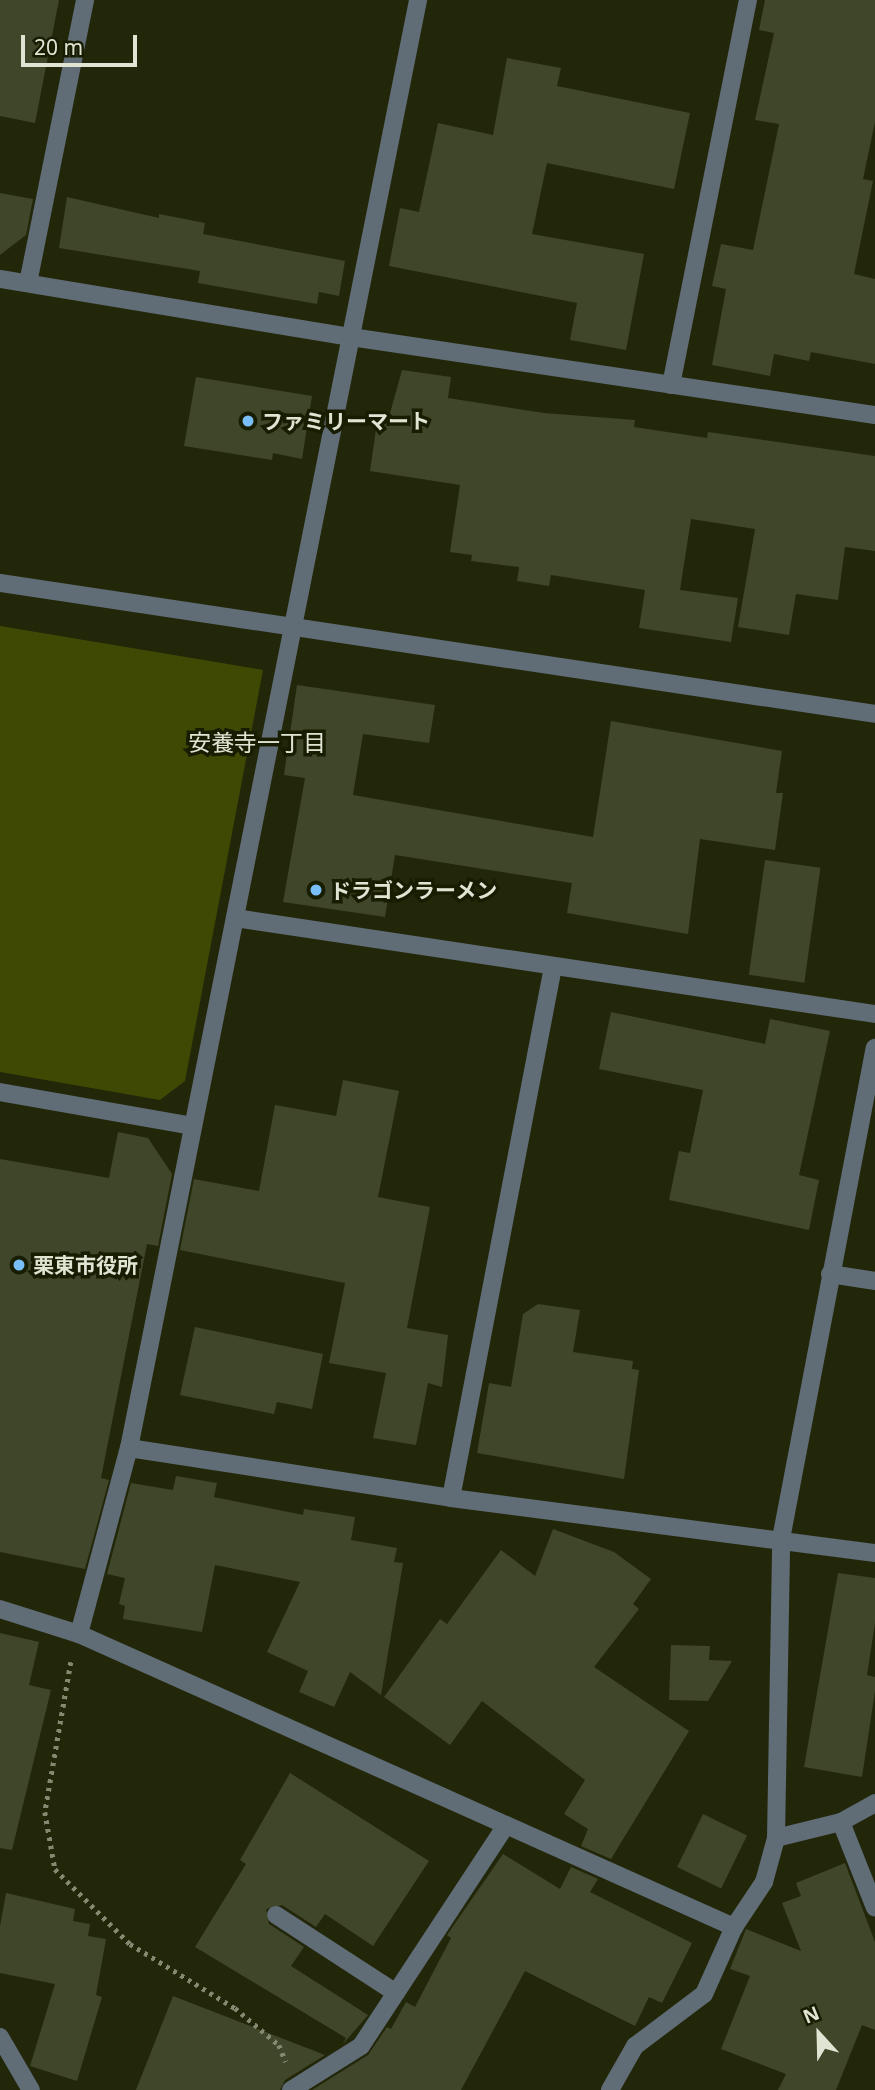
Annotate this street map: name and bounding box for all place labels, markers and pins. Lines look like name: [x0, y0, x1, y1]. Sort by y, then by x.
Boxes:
place label: ファミリーマート: [262, 408, 430, 434]
marker: ファミリーマート: [240, 413, 256, 429]
place label: ドラゴンラーメン: [330, 877, 498, 903]
marker: ドラゴンラーメン: [308, 882, 324, 898]
place label: 栗東市役所: [33, 1252, 138, 1278]
marker: 栗東市役所: [11, 1257, 27, 1273]

